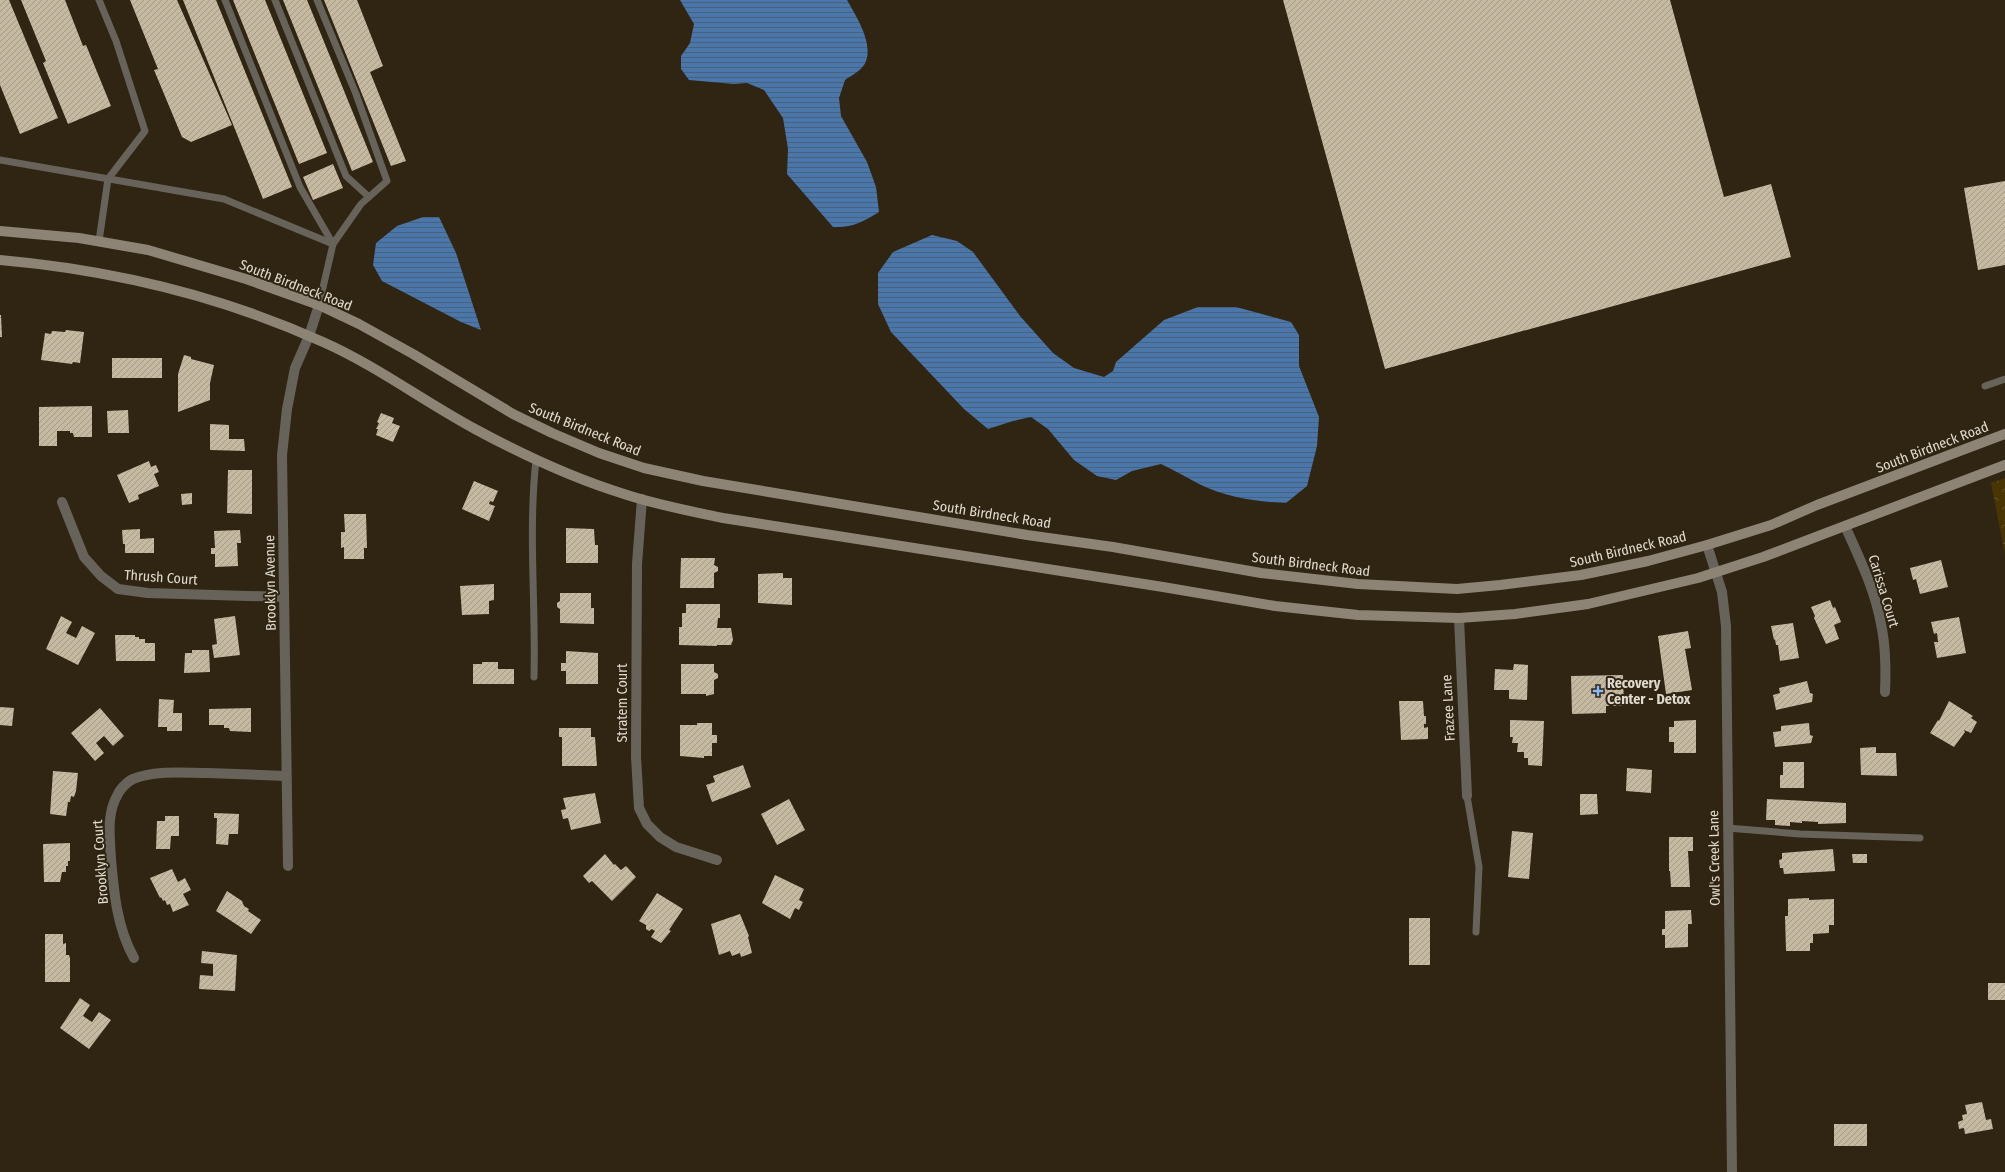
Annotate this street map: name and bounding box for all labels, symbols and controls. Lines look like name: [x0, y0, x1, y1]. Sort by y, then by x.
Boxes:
street label: South Birdneck Road: [237, 256, 355, 315]
street label: South Birdneck Road: [526, 399, 643, 460]
street label: South Birdneck Road: [1873, 418, 1991, 477]
street label: South Birdneck Road: [932, 497, 1052, 532]
street label: South Birdneck Road: [1568, 528, 1688, 571]
street label: Brooklyn Avenue: [261, 535, 280, 631]
street label: South Birdneck Road: [1251, 549, 1371, 580]
street label: Carissa Court: [1864, 553, 1903, 630]
street label: Thrush Court: [124, 566, 199, 589]
street label: Stratem Court: [614, 663, 631, 743]
street label: Frazee Lane: [1438, 674, 1459, 742]
place label: Recovery Center - Detox: [1607, 675, 1691, 708]
marker: Recovery Center - Detox: [1592, 685, 1604, 697]
street label: Owl's Creek Lane: [1705, 810, 1724, 906]
street label: Brooklyn Court: [89, 819, 112, 905]

